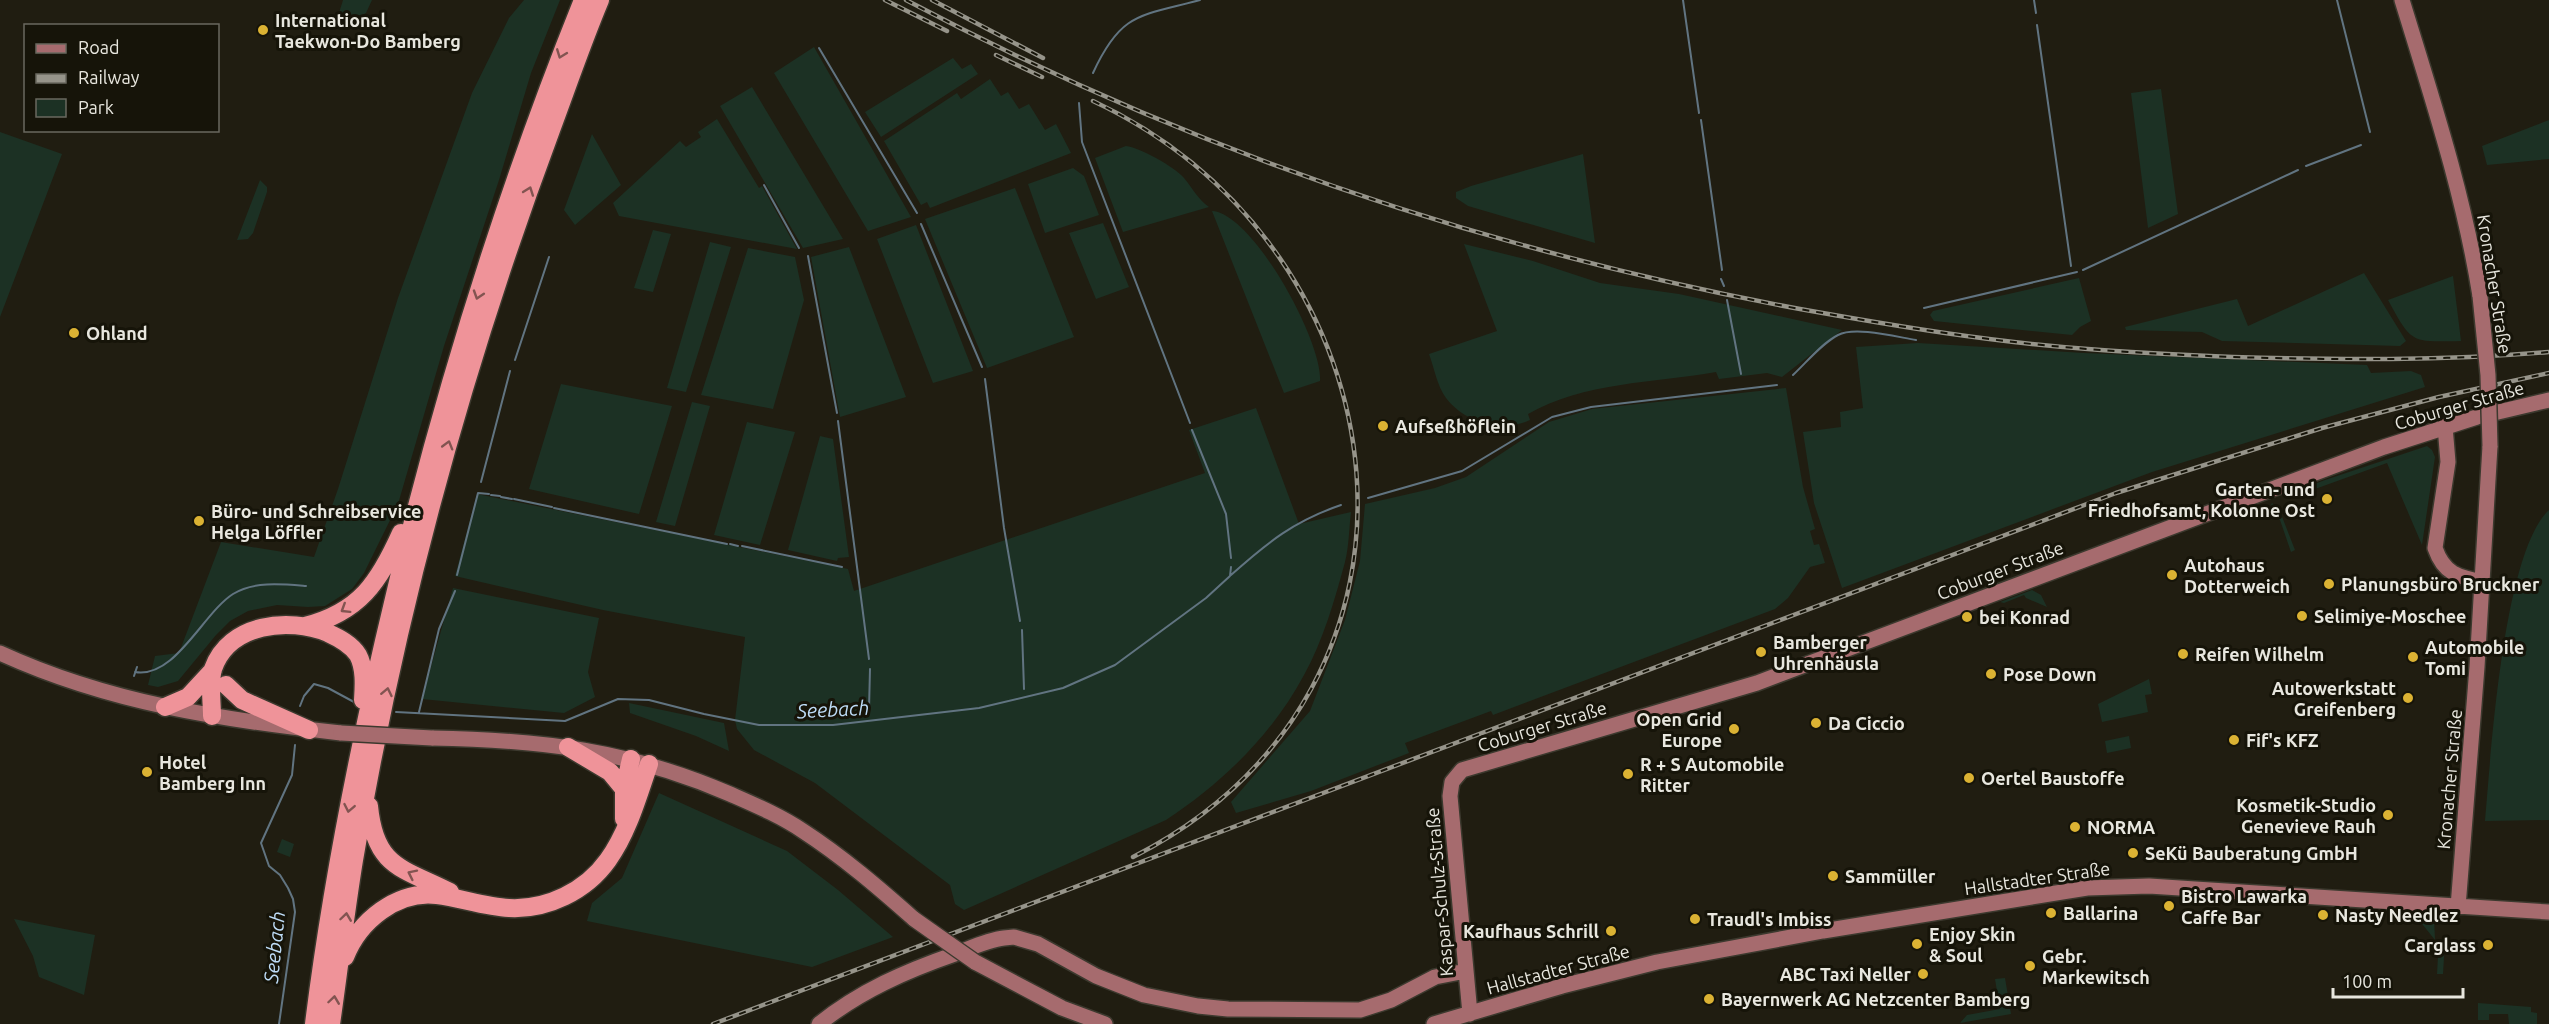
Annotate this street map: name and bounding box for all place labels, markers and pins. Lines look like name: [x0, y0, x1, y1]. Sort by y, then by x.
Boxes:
place label: International Taekwon-Do Bamberg: [275, 10, 461, 51]
marker: International Taekwon-Do Bamberg: [256, 23, 270, 37]
place label: Ohland: [86, 323, 147, 343]
marker: Ohland: [67, 326, 81, 340]
place label: Aufseßhöflein: [1395, 416, 1516, 436]
marker: Aufseßhöflein: [1376, 419, 1390, 433]
place label: Garten- und Friedhofsamt, Kolonne Ost: [2088, 479, 2315, 520]
marker: Garten- und Friedhofsamt, Kolonne Ost: [2320, 492, 2334, 506]
place label: Büro- und Schreibservice Helga Löffler: [211, 501, 421, 542]
marker: Büro- und Schreibservice Helga Löffler: [192, 514, 206, 528]
place label: Autohaus Dotterweich: [2184, 555, 2290, 596]
marker: Autohaus Dotterweich: [2165, 568, 2179, 582]
place label: Planungsbüro Bruckner: [2341, 574, 2540, 594]
marker: Planungsbüro Bruckner: [2322, 577, 2336, 591]
place label: Selimiye-Moschee: [2314, 606, 2466, 626]
place label: bei Konrad: [1979, 607, 2070, 627]
marker: Selimiye-Moschee: [2295, 609, 2309, 623]
marker: bei Konrad: [1960, 610, 1974, 624]
place label: Bamberger Uhrenhäusla: [1773, 632, 1879, 673]
place label: Automobile Tomi: [2425, 637, 2524, 678]
place label: Reifen Wilhelm: [2195, 644, 2324, 664]
marker: Bamberger Uhrenhäusla: [1754, 645, 1768, 659]
marker: Reifen Wilhelm: [2176, 647, 2190, 661]
marker: Automobile Tomi: [2406, 650, 2420, 664]
place label: Pose Down: [2003, 664, 2097, 684]
marker: Pose Down: [1984, 667, 1998, 681]
place label: Autowerkstatt Greifenberg: [2272, 678, 2396, 719]
marker: Autowerkstatt Greifenberg: [2401, 691, 2415, 705]
place label: Open Grid Europe: [1636, 709, 1722, 750]
place label: Da Ciccio: [1828, 713, 1905, 733]
marker: Da Ciccio: [1809, 716, 1823, 730]
marker: Open Grid Europe: [1727, 722, 1741, 736]
place label: Fif's KFZ: [2246, 730, 2319, 750]
marker: Fif's KFZ: [2227, 733, 2241, 747]
place label: Hotel Bamberg Inn: [159, 752, 266, 793]
place label: R + S Automobile Ritter: [1640, 754, 1784, 795]
marker: Hotel Bamberg Inn: [140, 765, 154, 779]
marker: R + S Automobile Ritter: [1621, 767, 1635, 781]
place label: Oertel Baustoffe: [1981, 768, 2125, 788]
marker: Oertel Baustoffe: [1962, 771, 1976, 785]
place label: Kosmetik-Studio Genevieve Rauh: [2236, 795, 2376, 836]
marker: Kosmetik-Studio Genevieve Rauh: [2381, 808, 2395, 822]
place label: NORMA: [2087, 817, 2155, 837]
marker: NORMA: [2068, 820, 2082, 834]
place label: SeKü Bauberatung GmbH: [2145, 843, 2358, 863]
marker: SeKü Bauberatung GmbH: [2126, 846, 2140, 860]
place label: Sammüller: [1845, 866, 1936, 886]
marker: Sammüller: [1826, 869, 1840, 883]
place label: Bistro Lawarka Caffe Bar: [2181, 886, 2307, 927]
marker: Bistro Lawarka Caffe Bar: [2162, 899, 2176, 913]
place label: Ballarina: [2063, 903, 2138, 923]
place label: Nasty Needlez: [2335, 905, 2458, 925]
marker: Ballarina: [2044, 906, 2058, 920]
marker: Nasty Needlez: [2316, 908, 2330, 922]
place label: Traudl's Imbiss: [1707, 909, 1831, 929]
marker: Traudl's Imbiss: [1688, 912, 1702, 926]
place label: Kaufhaus Schrill: [1463, 921, 1600, 941]
marker: Kaufhaus Schrill: [1604, 924, 1618, 938]
place label: Enjoy Skin & Soul: [1929, 924, 2016, 965]
place label: Carglass: [2404, 935, 2476, 955]
marker: Enjoy Skin & Soul: [1910, 937, 1924, 951]
marker: Carglass: [2481, 938, 2495, 952]
place label: Gebr. Markewitsch: [2042, 946, 2150, 987]
marker: Gebr. Markewitsch: [2023, 959, 2037, 973]
place label: ABC Taxi Neller: [1780, 964, 1912, 984]
marker: ABC Taxi Neller: [1916, 967, 1930, 981]
place label: Bayernwerk AG Netzcenter Bamberg: [1721, 989, 2030, 1009]
marker: Bayernwerk AG Netzcenter Bamberg: [1702, 992, 1716, 1006]

